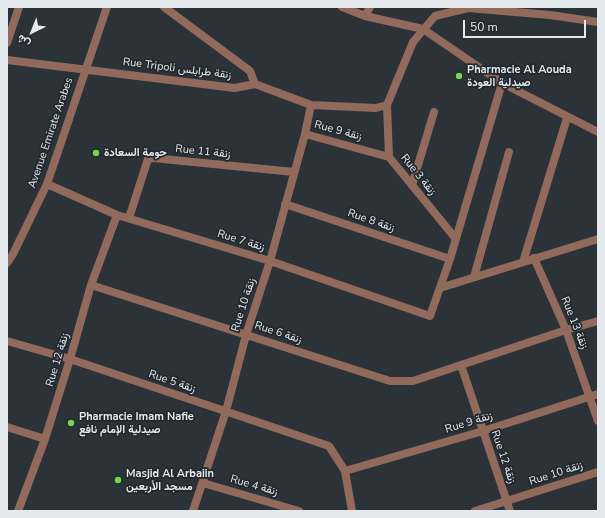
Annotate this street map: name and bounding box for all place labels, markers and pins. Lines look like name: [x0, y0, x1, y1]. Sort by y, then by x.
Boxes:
place label: Pharmacie Al Aouda صيدلية العودة: [467, 63, 572, 89]
marker: Pharmacie Al Aouda صيدلية العودة: [454, 71, 464, 81]
place label: حومة السعادة: [104, 146, 167, 160]
marker: حومة السعادة: [91, 148, 101, 158]
place label: Pharmacie Imam Nafie صيدلية الإمام نافع: [79, 410, 194, 436]
marker: Pharmacie Imam Nafie صيدلية الإمام نافع: [66, 418, 76, 428]
place label: Masjid Al Arbaiin مسجد الأربعين: [126, 467, 214, 493]
marker: Masjid Al Arbaiin مسجد الأربعين: [113, 475, 123, 485]

